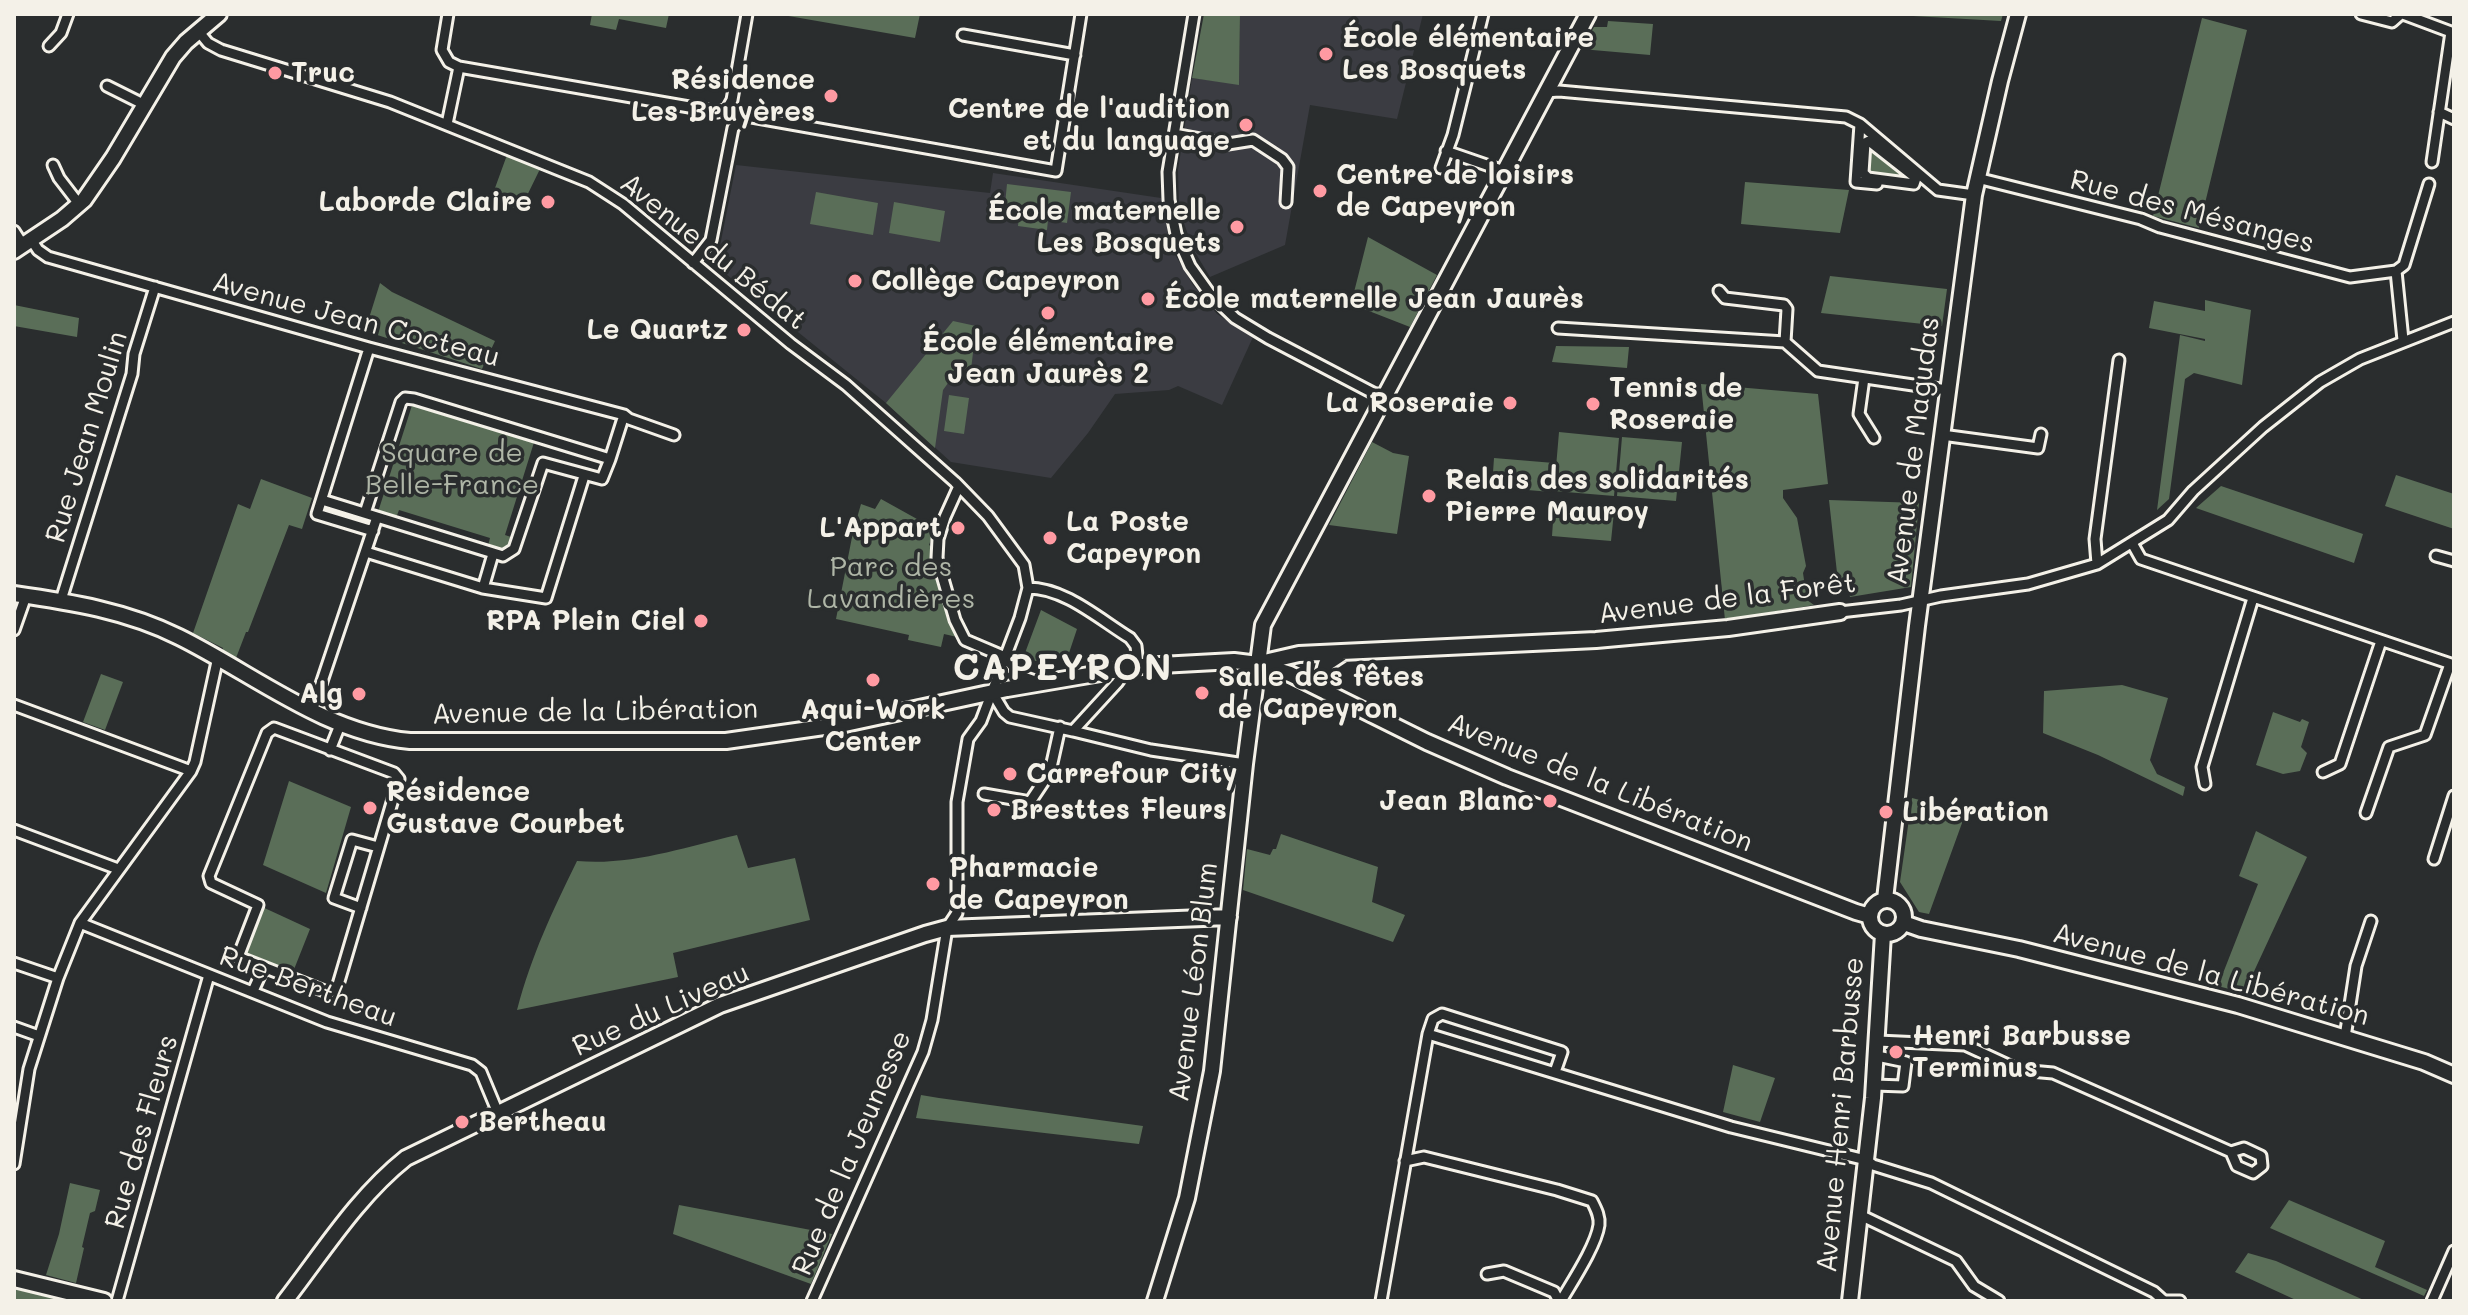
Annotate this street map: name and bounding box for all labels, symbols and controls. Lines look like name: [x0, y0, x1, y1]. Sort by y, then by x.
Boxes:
place label: École élémentaire Les Bosquets: [1342, 21, 1594, 87]
marker: École élémentaire Les Bosquets: [1317, 45, 1335, 63]
place label: Truc: [291, 56, 355, 90]
place label: Résidence Les Bruyères: [631, 63, 815, 129]
marker: Truc: [266, 64, 284, 82]
marker: Résidence Les Bruyères: [822, 87, 840, 105]
place label: Centre de l'audition et du language: [948, 92, 1230, 158]
marker: Centre de l'audition et du language: [1237, 116, 1255, 134]
place label: Centre de loisirs de Capeyron: [1336, 158, 1574, 224]
street label: Rue des Mésanges: [2066, 163, 2318, 261]
street label: Avenue du Bédat: [613, 167, 813, 337]
marker: Centre de loisirs de Capeyron: [1311, 182, 1329, 200]
place label: Laborde Claire: [318, 185, 532, 219]
marker: Laborde Claire: [539, 193, 557, 211]
place label: École maternelle Les Bosquets: [987, 194, 1221, 260]
marker: École maternelle Les Bosquets: [1228, 218, 1246, 236]
place label: Collège Capeyron: [871, 264, 1120, 298]
street label: Avenue Jean Cocteau: [209, 265, 503, 375]
marker: Collège Capeyron: [846, 272, 864, 290]
place label: École maternelle Jean Jaurès: [1164, 282, 1584, 316]
marker: École maternelle Jean Jaurès: [1139, 290, 1157, 308]
marker: École élémentaire Jean Jaurès 2: [1039, 304, 1057, 322]
place label: Le Quartz: [586, 313, 728, 347]
street label: Avenue de Magudas: [1881, 315, 1947, 587]
marker: Le Quartz: [735, 321, 753, 339]
place label: École élémentaire Jean Jaurès 2: [922, 325, 1174, 391]
street label: Rue Jean Moulin: [39, 327, 135, 547]
place label: Tennis de Roseraie: [1609, 371, 1742, 437]
place label: La Roseraie: [1325, 386, 1494, 420]
marker: La Roseraie: [1501, 394, 1519, 412]
marker: Tennis de Roseraie: [1584, 395, 1602, 413]
park label: Square de Belle-France: [365, 436, 539, 502]
place label: Relais des solidarités Pierre Mauroy: [1445, 463, 1749, 529]
marker: Relais des solidarités Pierre Mauroy: [1420, 487, 1438, 505]
place label: La Poste Capeyron: [1066, 505, 1201, 571]
place label: L'Appart: [819, 511, 942, 545]
marker: L'Appart: [949, 519, 967, 537]
marker: La Poste Capeyron: [1041, 529, 1059, 547]
park label: Parc des Lavandières: [807, 550, 975, 616]
street label: Avenue de la Forêt: [1596, 567, 1858, 631]
place label: RPA Plein Ciel: [486, 604, 685, 638]
marker: RPA Plein Ciel: [692, 612, 710, 630]
district label: CAPEYRON: [953, 647, 1173, 691]
place label: Salle des fêtes de Capeyron: [1218, 660, 1424, 726]
marker: Aqui-Work Center: [864, 671, 882, 689]
place label: Alg: [299, 677, 343, 711]
marker: Salle des fêtes de Capeyron: [1193, 684, 1211, 702]
marker: Alg: [350, 685, 368, 703]
street label: Avenue de la Libération: [432, 692, 758, 732]
place label: Aqui-Work Center: [800, 693, 946, 759]
street label: Avenue de la Libération: [1442, 706, 1758, 860]
place label: Carrefour City: [1026, 757, 1237, 791]
marker: Carrefour City: [1001, 765, 1019, 783]
place label: Résidence Gustave Courbet: [386, 775, 625, 841]
place label: Jean Blanc: [1379, 784, 1534, 818]
marker: Jean Blanc: [1541, 792, 1559, 810]
place label: Bresttes Fleurs: [1010, 793, 1227, 827]
place label: Libération: [1902, 795, 2049, 829]
marker: Résidence Gustave Courbet: [361, 799, 379, 817]
marker: Bresttes Fleurs: [985, 801, 1003, 819]
marker: Libération: [1877, 803, 1895, 821]
place label: Pharmacie de Capeyron: [949, 851, 1129, 917]
street label: Avenue Léon Blum: [1163, 860, 1225, 1104]
marker: Pharmacie de Capeyron: [924, 875, 942, 893]
street label: Avenue de la Libération: [2049, 917, 2373, 1033]
street label: Rue Bertheau: [215, 939, 401, 1035]
street label: Rue du Liveau: [567, 956, 755, 1064]
street label: Avenue Henri Barbusse: [1810, 956, 1872, 1274]
place label: Henri Barbusse Terminus: [1912, 1019, 2131, 1085]
street label: Rue de la Jeunesse: [785, 1026, 919, 1280]
street label: Rue des Fleurs: [98, 1031, 186, 1233]
marker: Henri Barbusse Terminus: [1887, 1043, 1905, 1061]
place label: Bertheau: [478, 1105, 607, 1139]
marker: Bertheau: [453, 1113, 471, 1131]

